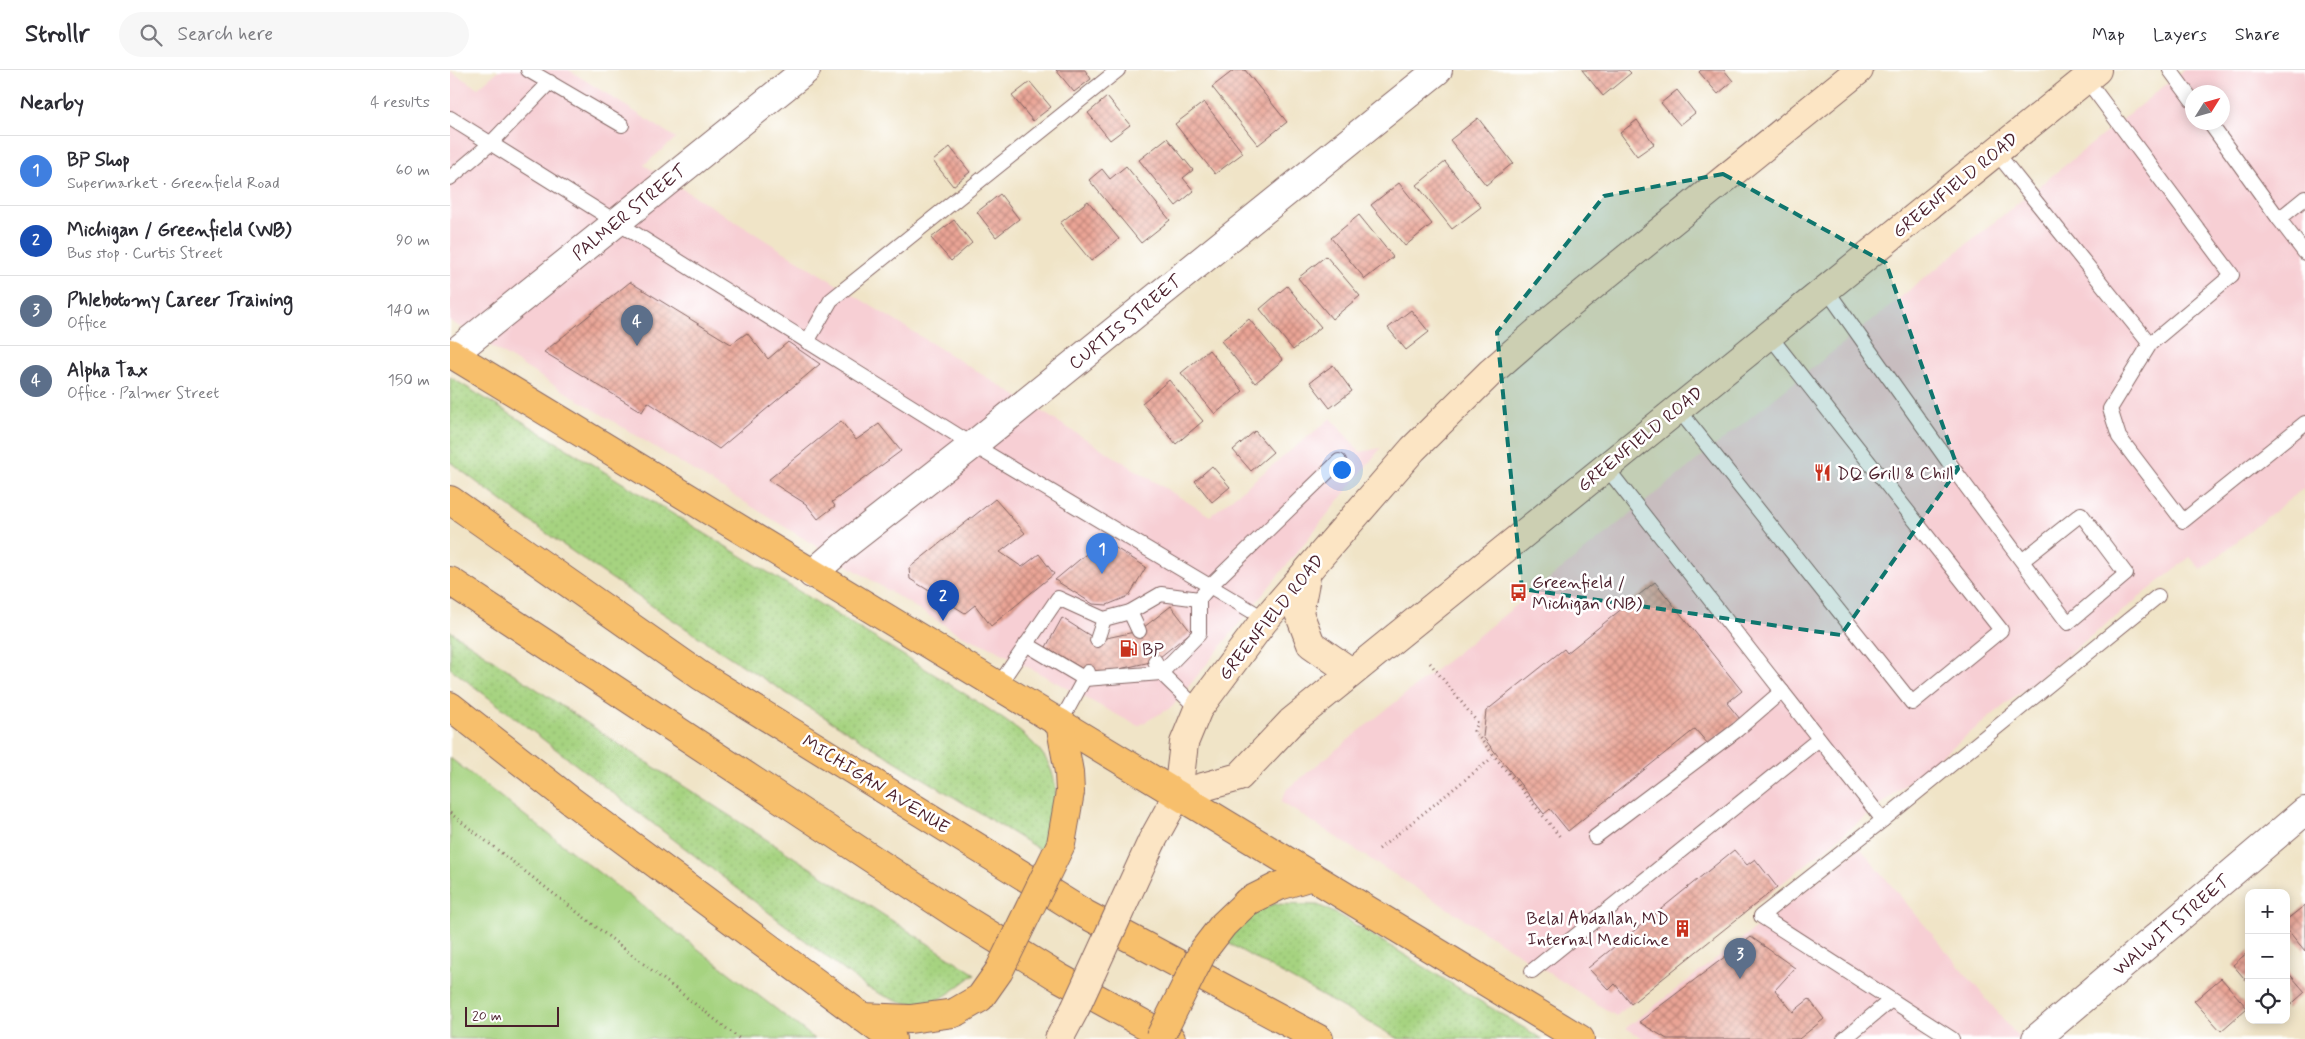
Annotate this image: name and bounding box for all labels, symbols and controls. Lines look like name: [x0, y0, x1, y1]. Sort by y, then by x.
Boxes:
search box: [119, 12, 469, 57]
text: Strollr: [25, 19, 89, 50]
icon: search: [137, 21, 165, 49]
text: Search here: [177, 22, 273, 47]
text: Map: [2092, 23, 2125, 47]
text: Layers: [2153, 23, 2207, 47]
text: Share: [2235, 23, 2280, 47]
north arrow: [2185, 85, 2230, 130]
text: Nearby: [20, 89, 84, 117]
text: 4 results: [370, 92, 430, 113]
street label: GREENFIELD ROAD: [1888, 128, 2024, 244]
text: BP Shop: [67, 148, 130, 173]
street label: PALMER STREET: [568, 159, 692, 266]
text: 1: [32, 160, 40, 181]
text: 60 m: [396, 160, 430, 181]
text: Supermarket · Greenfield Road: [67, 173, 280, 194]
text: Michigan / Greenfield (WB): [67, 218, 291, 243]
text: 2: [32, 230, 40, 251]
text: 90 m: [396, 230, 430, 251]
text: Bus stop · Curtis Street: [67, 243, 223, 264]
street label: CURTIS STREET: [1064, 269, 1188, 376]
text: Phlebotomy Career Training: [67, 288, 293, 313]
text: 3: [32, 300, 40, 321]
text: 140 m: [386, 300, 430, 321]
pin: 4: [621, 305, 653, 346]
text: Office: [67, 313, 107, 334]
text: Alpha Tax: [67, 358, 148, 383]
text: 4: [31, 370, 41, 391]
text: 150 m: [388, 370, 430, 391]
street label: GREENFIELD ROAD: [1573, 382, 1709, 498]
text: Office · Palmer Street: [67, 383, 219, 404]
your location: [1329, 457, 1355, 483]
place label: DQ Grill & Chill: [1837, 462, 1954, 486]
restaurant icon: DQ Grill & Chill: [1813, 463, 1833, 483]
pin: 1: [1086, 533, 1118, 574]
street label: GREENFIELD ROAD: [1214, 550, 1330, 686]
place label: Greenfield / Michigan (NB): [1532, 571, 1643, 616]
pin: 2: [927, 580, 959, 621]
bus stop icon: Greenfield / Michigan (NB): [1508, 582, 1528, 602]
place label: BP: [1142, 638, 1164, 662]
fuel station icon: BP: [1118, 639, 1138, 659]
street label: MICHIGAN AVENUE: [797, 730, 954, 840]
street label: WALWIT STREET: [2108, 869, 2236, 982]
map controls: [2245, 889, 2290, 1024]
button: +: [2245, 889, 2290, 934]
place label: Belal Abdallah, MD Internal Medicine: [1526, 907, 1669, 952]
building icon: Belal Abdallah, MD Internal Medicine: [1673, 918, 1693, 938]
button: −: [2245, 934, 2290, 979]
pin: 3: [1724, 938, 1756, 979]
button: locate: [2245, 979, 2290, 1024]
scale bar: [465, 1004, 559, 1027]
text: 20 m: [472, 1007, 502, 1025]

